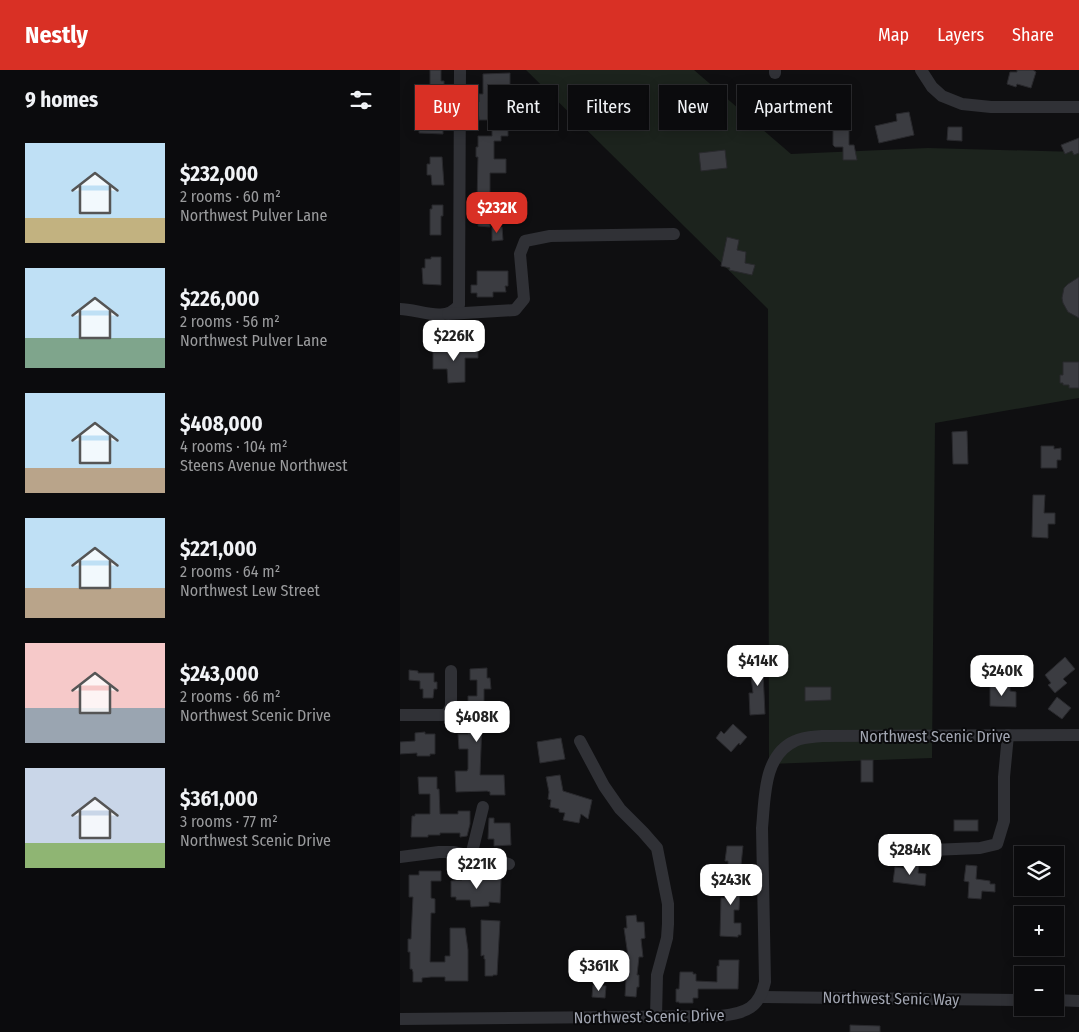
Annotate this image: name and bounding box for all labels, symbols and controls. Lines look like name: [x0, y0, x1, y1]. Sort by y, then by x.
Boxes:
text: Nestly: [25, 21, 88, 49]
text: Map: [878, 24, 909, 46]
text: Layers: [937, 24, 984, 46]
text: Share: [1012, 24, 1054, 46]
chip: Buy: [415, 85, 478, 130]
chip: Rent: [488, 85, 558, 130]
chip: Filters: [568, 85, 649, 130]
chip: New: [659, 85, 727, 130]
chip: Apartment: [737, 85, 851, 130]
icon: filters: [347, 86, 375, 114]
text: 9 homes: [25, 87, 98, 113]
text: $232,000: [180, 161, 258, 187]
icon: home: [65, 163, 125, 223]
text: 2 rooms · 60 m²: [180, 187, 281, 206]
pin: $232K: [462, 191, 532, 234]
text: $232K: [477, 198, 517, 217]
text: Northwest Pulver Lane: [180, 206, 327, 225]
text: $226,000: [180, 286, 260, 312]
icon: home: [65, 288, 125, 348]
text: 2 rooms · 56 m²: [180, 312, 280, 331]
pin: $226K: [419, 320, 489, 362]
text: $226K: [434, 326, 474, 345]
text: Northwest Pulver Lane: [180, 331, 327, 350]
text: $408,000: [180, 411, 263, 437]
icon: home: [65, 413, 125, 473]
text: 4 rooms · 104 m²: [180, 437, 288, 456]
text: Steens Avenue Northwest: [180, 456, 347, 475]
text: $221,000: [180, 536, 257, 562]
icon: home: [65, 538, 125, 598]
text: 2 rooms · 64 m²: [180, 562, 280, 581]
text: Northwest Lew Street: [180, 581, 320, 600]
pin: $414K: [723, 644, 793, 687]
text: $414K: [738, 651, 778, 670]
pin: $240K: [967, 654, 1037, 697]
text: $243,000: [180, 661, 259, 687]
text: $240K: [981, 661, 1023, 680]
icon: home: [65, 663, 125, 723]
text: 2 rooms · 66 m²: [180, 687, 280, 706]
pin: $408K: [442, 700, 512, 743]
text: Northwest Scenic Drive: [180, 706, 331, 725]
text: $408K: [456, 707, 498, 726]
street label: Northwest Scenic Drive: [860, 727, 1011, 746]
text: $361,000: [180, 786, 258, 812]
icon: home: [65, 788, 125, 848]
text: 3 rooms · 77 m²: [180, 812, 278, 831]
text: Northwest Scenic Drive: [180, 831, 331, 850]
pin: $284K: [875, 834, 945, 876]
text: $284K: [889, 840, 931, 859]
map controls: [1014, 846, 1064, 1016]
button: layers: [1014, 846, 1064, 896]
pin: $221K: [442, 848, 512, 890]
text: $221K: [458, 854, 496, 873]
pin: $243K: [696, 864, 766, 906]
text: $243K: [711, 870, 751, 889]
button: +: [1014, 906, 1064, 956]
pin: $361K: [564, 950, 634, 992]
text: $361K: [579, 956, 619, 975]
button: −: [1014, 966, 1064, 1016]
street label: Northwest Senic Way: [822, 988, 960, 1009]
street label: Northwest Scenic Drive: [573, 1006, 725, 1027]

